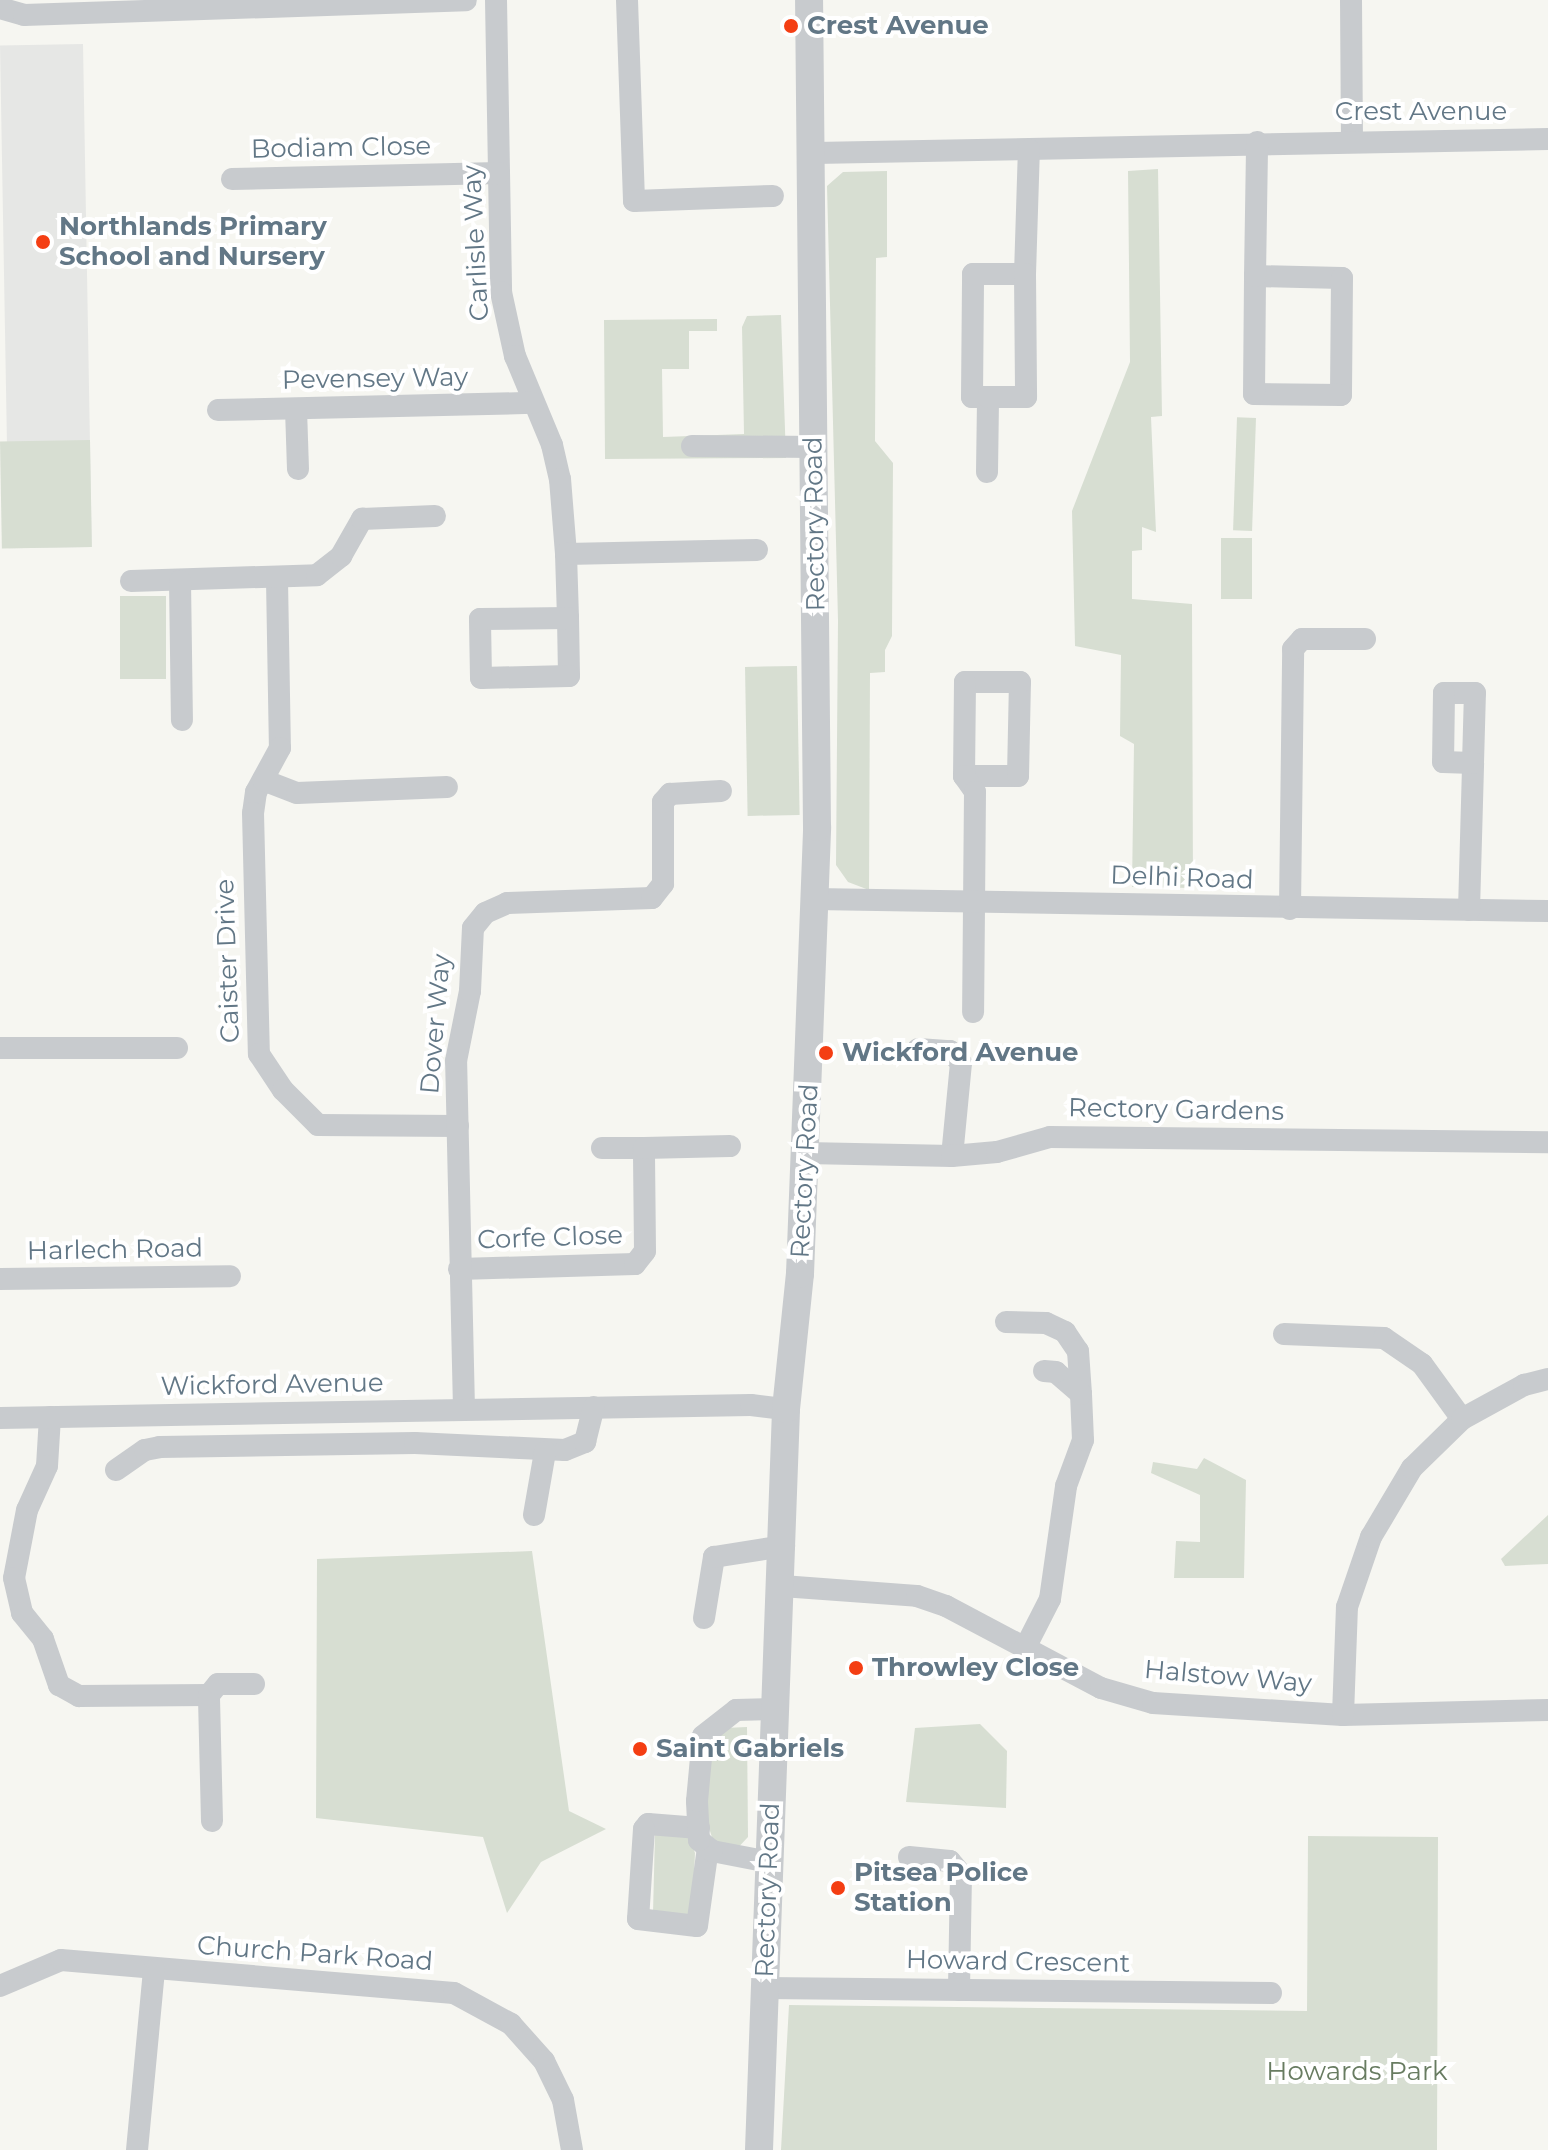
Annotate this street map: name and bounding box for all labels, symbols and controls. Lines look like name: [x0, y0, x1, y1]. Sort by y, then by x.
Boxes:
place label: Crest Avenue: [807, 10, 989, 42]
marker: Crest Avenue: [782, 17, 800, 35]
street label: Crest Avenue: [1335, 96, 1507, 128]
street label: Bodiam Close: [251, 131, 431, 165]
street label: Carlisle Way: [456, 164, 496, 322]
place label: Northlands Primary School and Nursery: [59, 211, 327, 272]
marker: Northlands Primary School and Nursery: [34, 233, 52, 251]
street label: Pevensey Way: [282, 362, 468, 396]
street label: Rectory Road: [798, 436, 832, 612]
street label: Delhi Road: [1110, 860, 1254, 896]
street label: Caister Drive: [210, 878, 246, 1044]
street label: Dover Way: [414, 953, 458, 1095]
place label: Wickford Avenue: [842, 1037, 1078, 1069]
marker: Wickford Avenue: [817, 1044, 835, 1062]
street label: Rectory Road: [785, 1083, 825, 1259]
street label: Rectory Gardens: [1068, 1093, 1284, 1127]
street label: Corfe Close: [477, 1220, 623, 1256]
street label: Harlech Road: [27, 1233, 203, 1267]
street label: Wickford Avenue: [160, 1367, 384, 1403]
place label: Throwley Close: [872, 1652, 1079, 1684]
street label: Halstow Way: [1143, 1654, 1313, 1700]
marker: Throwley Close: [847, 1659, 865, 1677]
place label: Saint Gabriels: [656, 1733, 844, 1765]
marker: Saint Gabriels: [631, 1740, 649, 1758]
street label: Rectory Road: [749, 1802, 787, 1978]
place label: Pitsea Police Station: [854, 1857, 1028, 1918]
marker: Pitsea Police Station: [829, 1879, 847, 1897]
street label: Church Park Road: [196, 1930, 434, 1978]
street label: Howard Crescent: [906, 1944, 1130, 1980]
park label: Howards Park: [1266, 2056, 1448, 2088]

